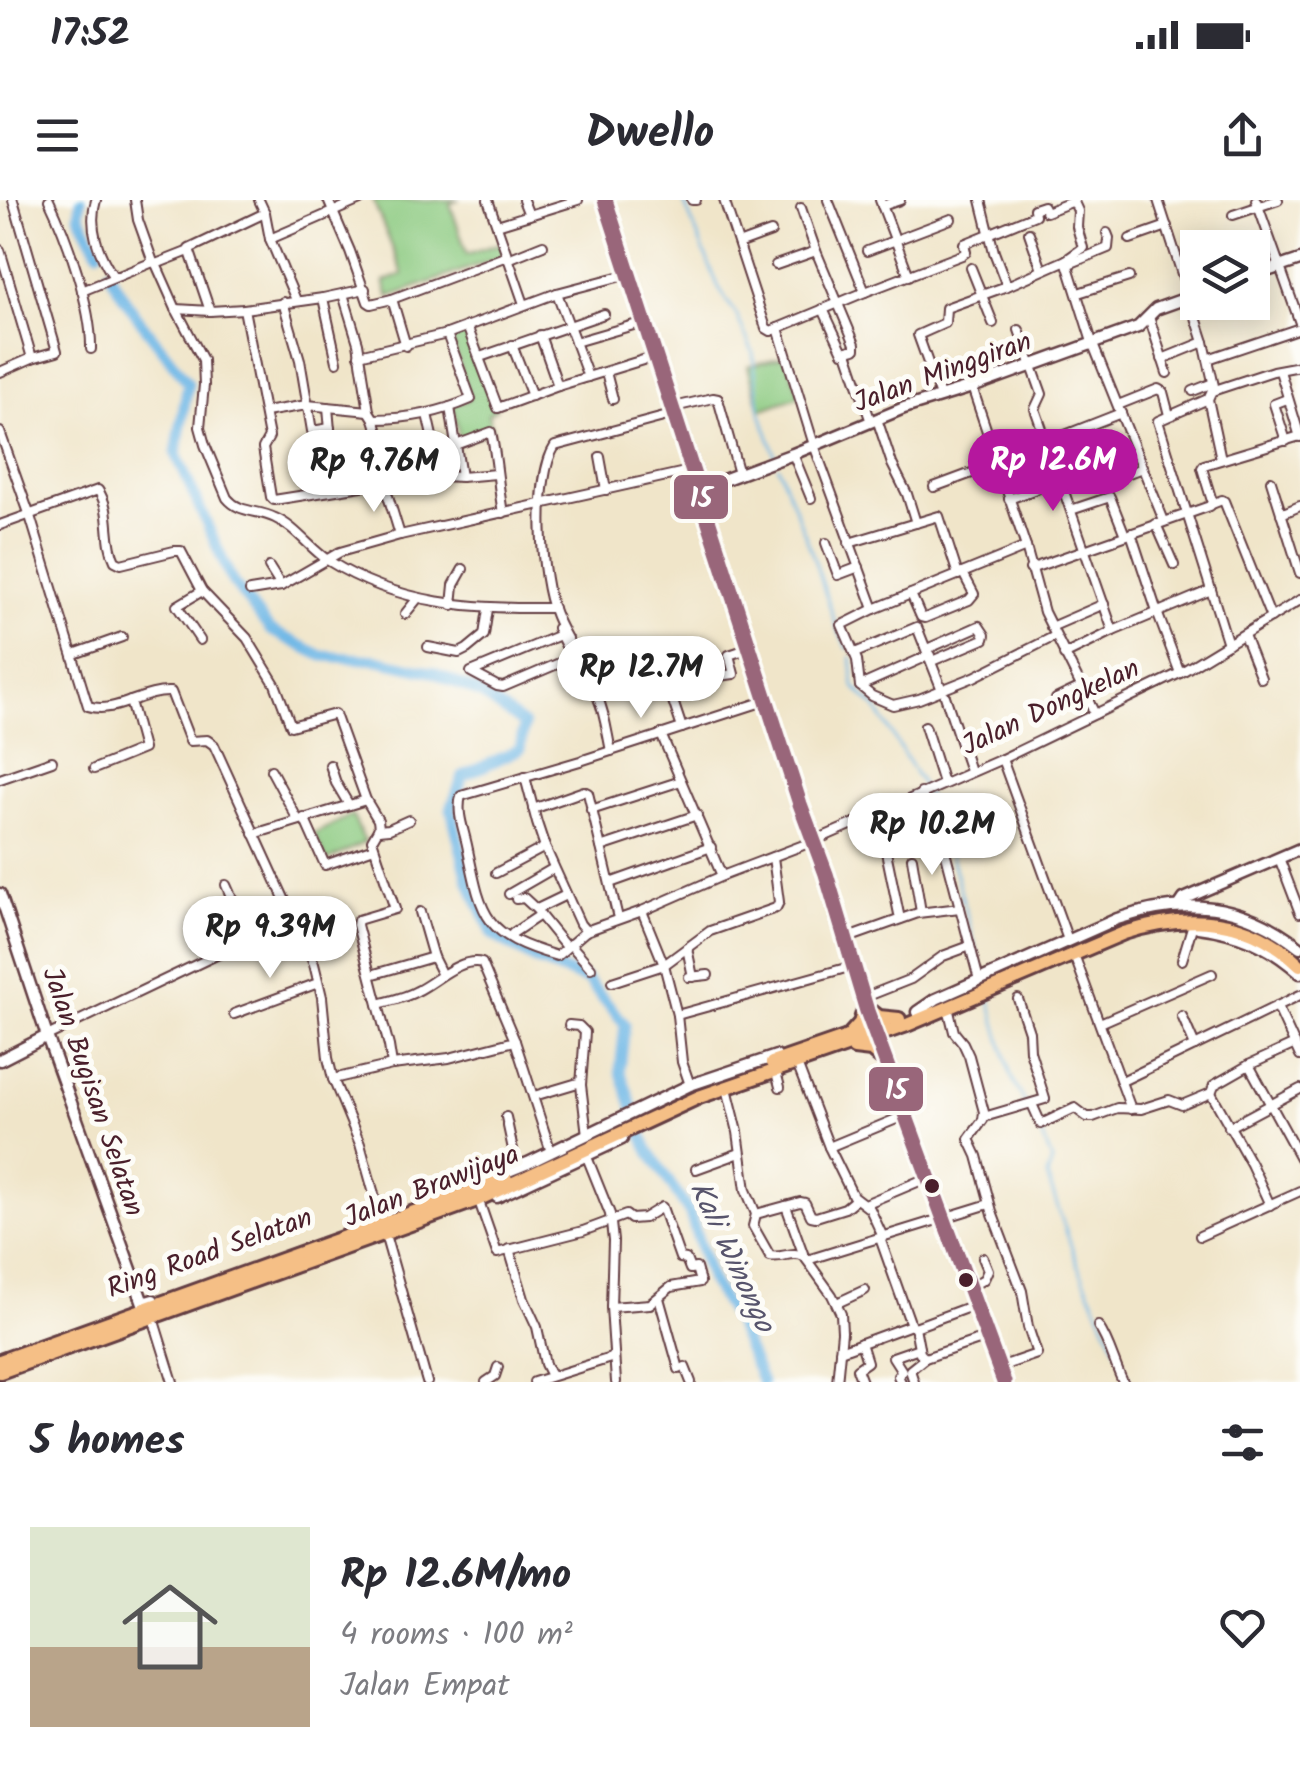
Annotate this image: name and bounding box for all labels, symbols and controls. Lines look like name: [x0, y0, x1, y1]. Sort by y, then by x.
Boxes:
text: 17:52: [50, 5, 130, 65]
text: Dwello: [586, 99, 714, 171]
icon: menu: [30, 108, 85, 163]
icon: share: [1215, 108, 1270, 163]
map controls: [1180, 230, 1270, 320]
button: layers: [1180, 230, 1270, 320]
street label: Jalan Minggiran: [848, 320, 1038, 426]
pin: Rp 12.6M: [950, 429, 1156, 514]
pin: Rp 9.76M: [271, 430, 477, 515]
text: Rp 12.6M: [990, 436, 1116, 487]
text: Rp 9.76M: [309, 437, 439, 488]
line badge: 15: [672, 473, 730, 521]
text: 15: [690, 477, 715, 522]
pin: Rp 12.7M: [538, 636, 744, 721]
text: Rp 12.7M: [579, 643, 703, 694]
street label: Jalan Dongkelan: [954, 647, 1148, 769]
pin: Rp 10.2M: [829, 793, 1035, 878]
text: Rp 10.2M: [869, 800, 995, 851]
pin: Rp 9.39M: [167, 896, 373, 981]
text: Rp 9.39M: [205, 903, 335, 954]
street label: Jalan Bugisan Selatan: [28, 961, 156, 1223]
line badge: 15: [867, 1065, 925, 1113]
text: 15: [885, 1069, 910, 1114]
street label: Jalan Brawijaya: [338, 1133, 526, 1241]
water label: Kali Winongo: [675, 1173, 788, 1343]
unlabelled marker: [922, 1176, 942, 1196]
street label: Ring Road Selatan: [101, 1196, 319, 1312]
unlabelled marker: [956, 1270, 976, 1290]
text: 5 homes: [30, 1409, 185, 1476]
icon: filters: [1215, 1415, 1270, 1470]
text: Rp 12.6M/mo: [340, 1543, 571, 1610]
icon: home: [110, 1567, 230, 1687]
icon: heart: [1215, 1600, 1270, 1655]
text: 4 rooms · 100 m²: [340, 1610, 573, 1661]
text: Jalan Empat: [340, 1661, 510, 1712]

